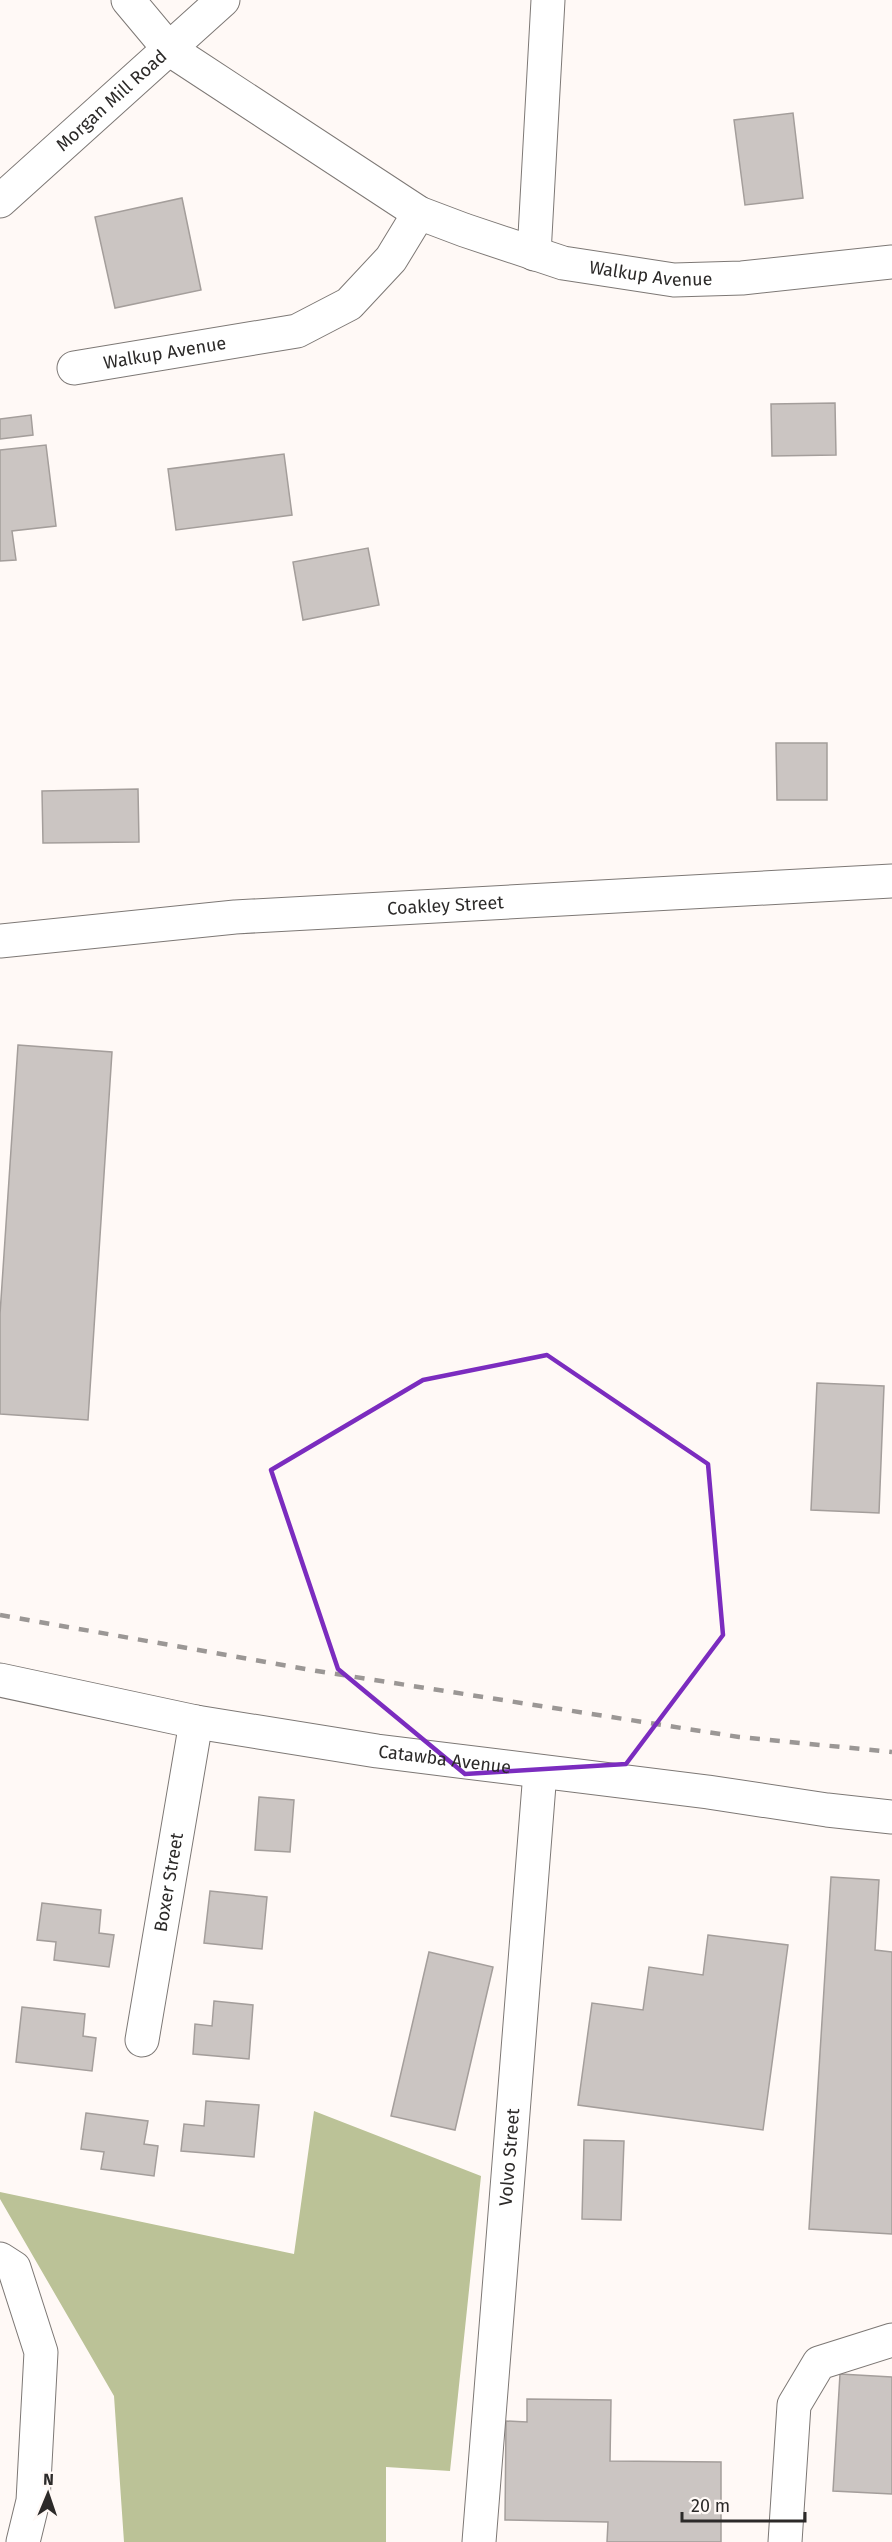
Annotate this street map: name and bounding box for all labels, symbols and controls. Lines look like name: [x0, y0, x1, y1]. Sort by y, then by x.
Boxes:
street label: Morgan Mill Road: [52, 45, 171, 156]
street label: Walkup Avenue: [588, 256, 713, 291]
street label: Walkup Avenue: [102, 332, 228, 374]
street label: Coakley Street: [387, 891, 505, 920]
street label: Catawba Avenue: [377, 1740, 512, 1779]
street label: Boxer Street: [150, 1830, 188, 1934]
street label: Volvo Street: [495, 2107, 524, 2207]
north arrow: [18, 2464, 78, 2524]
text: N: [43, 2470, 54, 2489]
scale bar: [682, 2485, 805, 2523]
text: 20 m: [691, 2495, 730, 2517]

